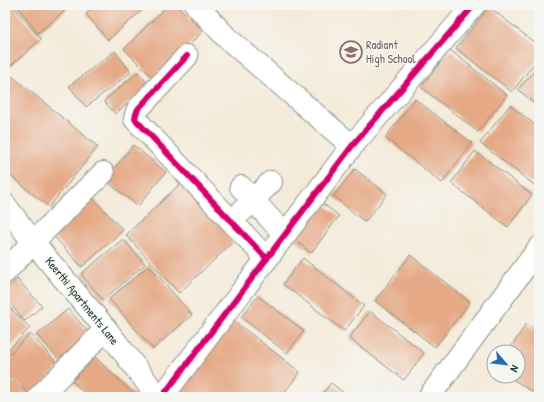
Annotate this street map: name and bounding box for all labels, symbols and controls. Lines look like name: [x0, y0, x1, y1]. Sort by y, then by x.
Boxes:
place label: Radiant High School: [366, 36, 416, 67]
school or university icon: Radiant High School: [338, 39, 364, 65]
street label: Keerthi Apartments Lane: [42, 253, 123, 348]
north arrow: [486, 344, 526, 384]
text: N: [507, 363, 522, 375]

